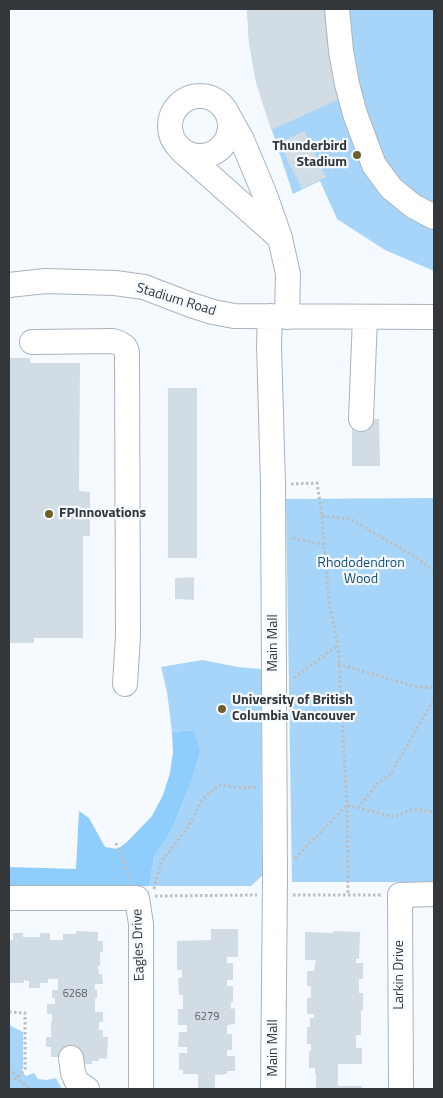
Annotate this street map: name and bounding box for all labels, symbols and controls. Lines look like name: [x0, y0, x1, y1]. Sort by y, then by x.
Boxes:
place label: Thunderbird Stadium: [272, 139, 347, 172]
marker: Thunderbird Stadium: [351, 149, 363, 161]
street label: Stadium Road: [134, 280, 218, 320]
place label: FPInnovations: [59, 506, 146, 522]
marker: FPInnovations: [43, 508, 55, 520]
park label: Rhododendron Wood: [317, 556, 405, 588]
street label: Main Mall: [266, 614, 282, 672]
place label: University of British Columbia Vancouver: [232, 693, 355, 726]
marker: University of British Columbia Vancouver: [216, 703, 228, 715]
street label: Eagles Drive: [129, 908, 149, 982]
street label: Larkin Drive: [392, 940, 408, 1010]
house number: 6268: [63, 987, 87, 1001]
house number: 6279: [195, 1010, 219, 1024]
street label: Main Mall: [266, 1019, 282, 1077]

